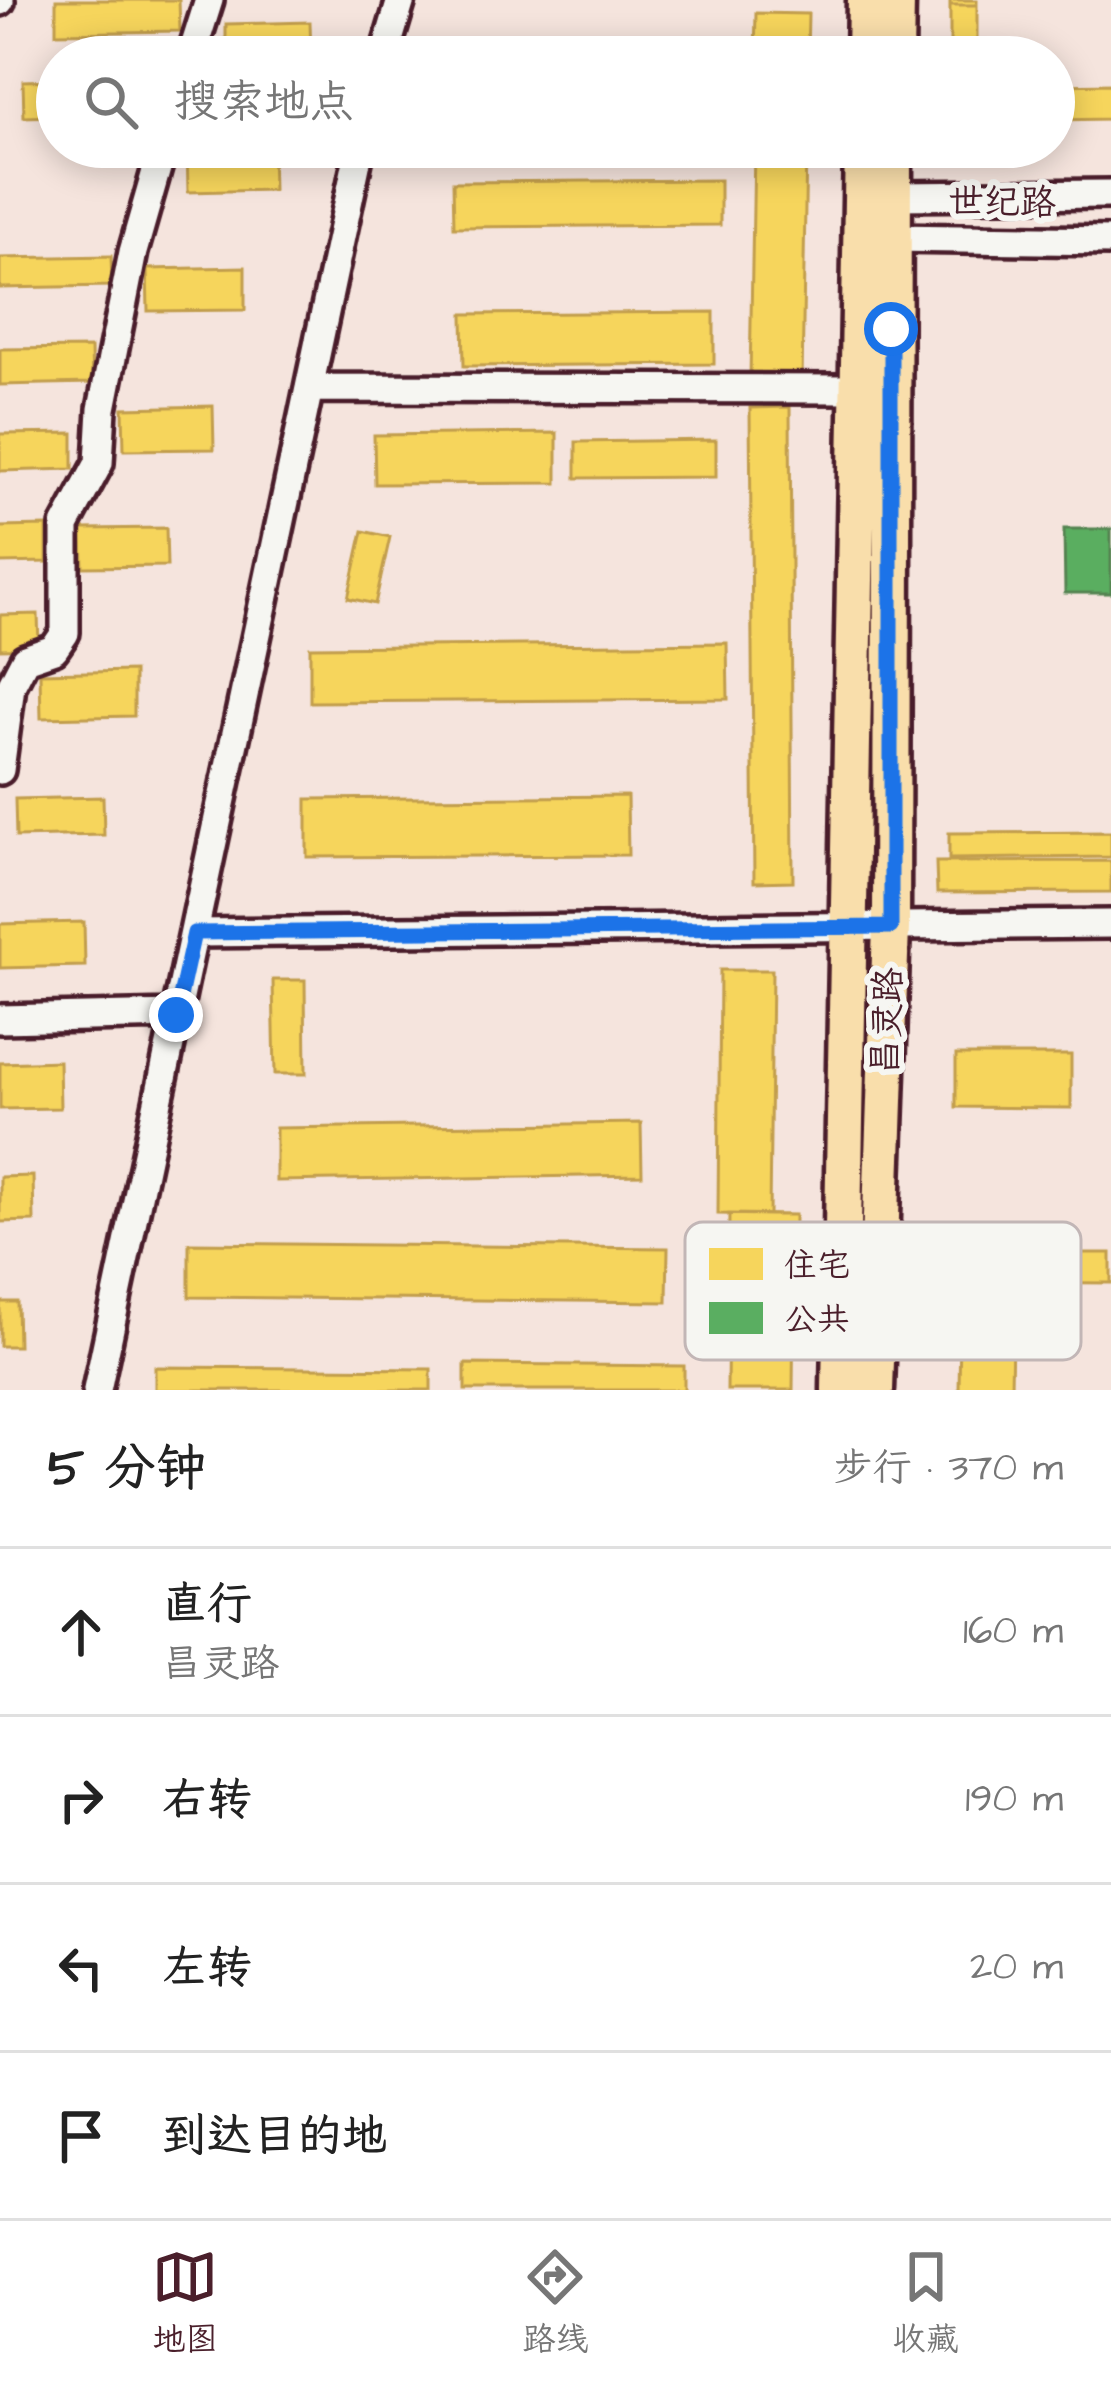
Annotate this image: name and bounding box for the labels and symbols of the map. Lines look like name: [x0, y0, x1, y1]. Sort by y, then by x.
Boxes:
street label: 世纪路: [948, 177, 1056, 229]
route start: [864, 302, 918, 356]
street label: 昌灵路: [861, 966, 915, 1076]
route end: [149, 988, 203, 1042]
legend: [685, 1222, 1081, 1360]
text: 住宅: [784, 1243, 850, 1289]
text: 公共: [784, 1297, 850, 1343]

